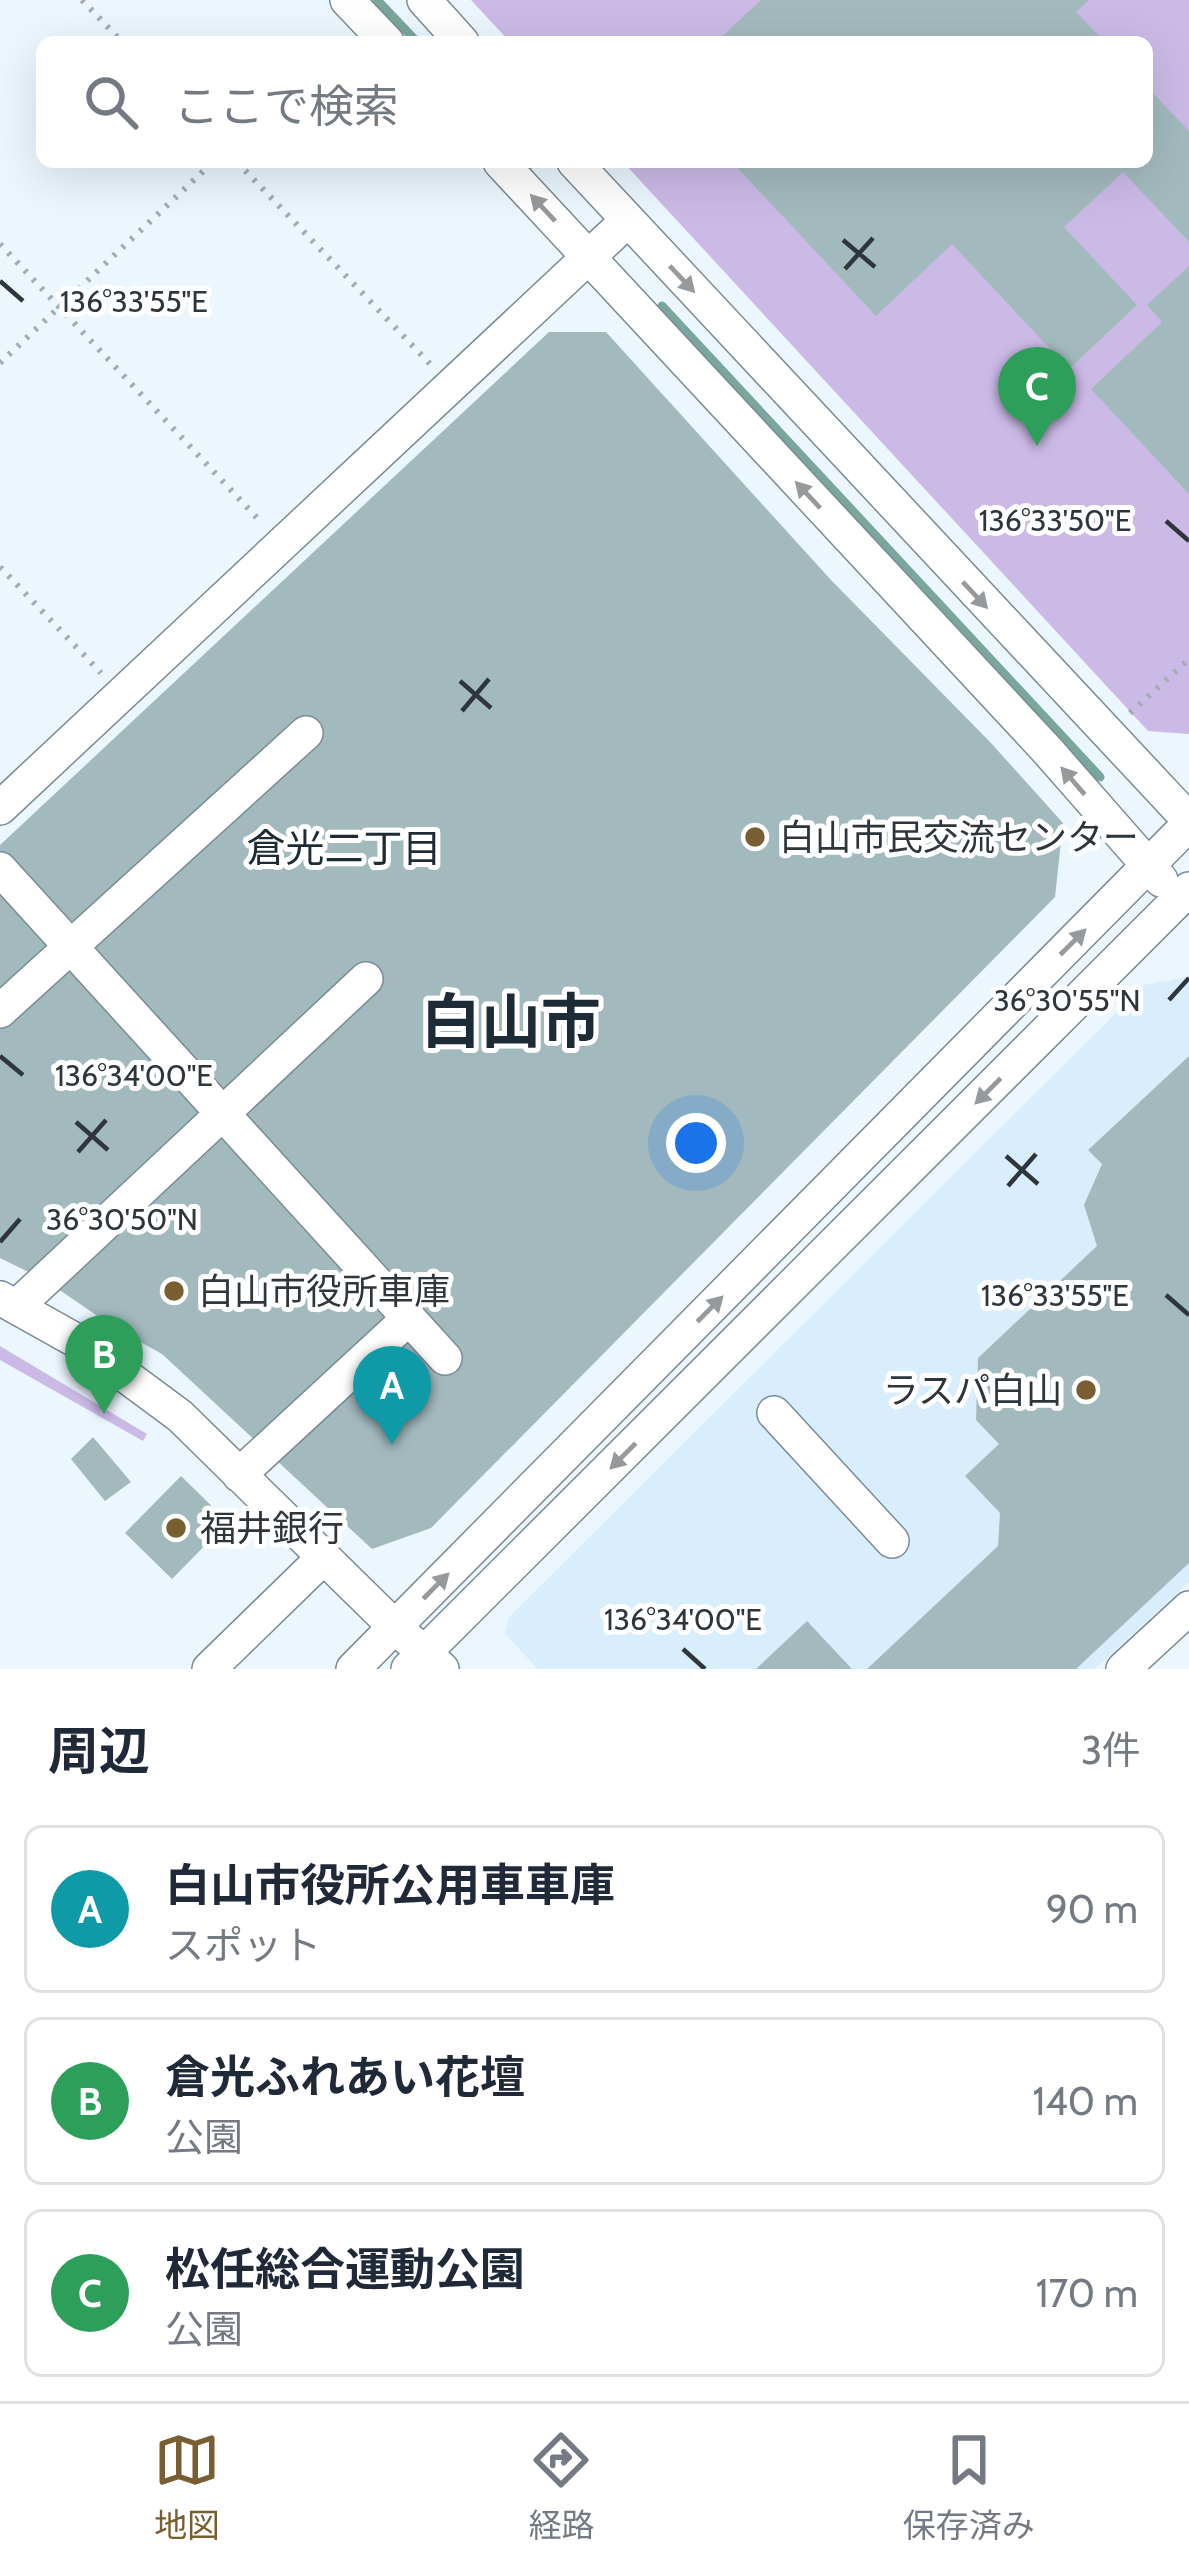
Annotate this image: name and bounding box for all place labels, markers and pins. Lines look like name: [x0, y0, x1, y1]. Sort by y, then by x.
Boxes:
pin: C: [998, 347, 1076, 446]
place label: 白山市民交流センター: [779, 815, 1139, 859]
marker: 白山市民交流センター: [742, 824, 768, 850]
place label: 白山市役所車庫: [198, 1269, 450, 1313]
marker: 白山市役所車庫: [161, 1278, 187, 1304]
pin: B: [65, 1315, 143, 1414]
pin: A: [353, 1346, 431, 1445]
place label: ラスパ白山: [883, 1368, 1062, 1412]
marker: ラスパ白山: [1073, 1377, 1099, 1403]
place label: 福井銀行: [200, 1506, 344, 1550]
marker: 福井銀行: [163, 1515, 189, 1541]

